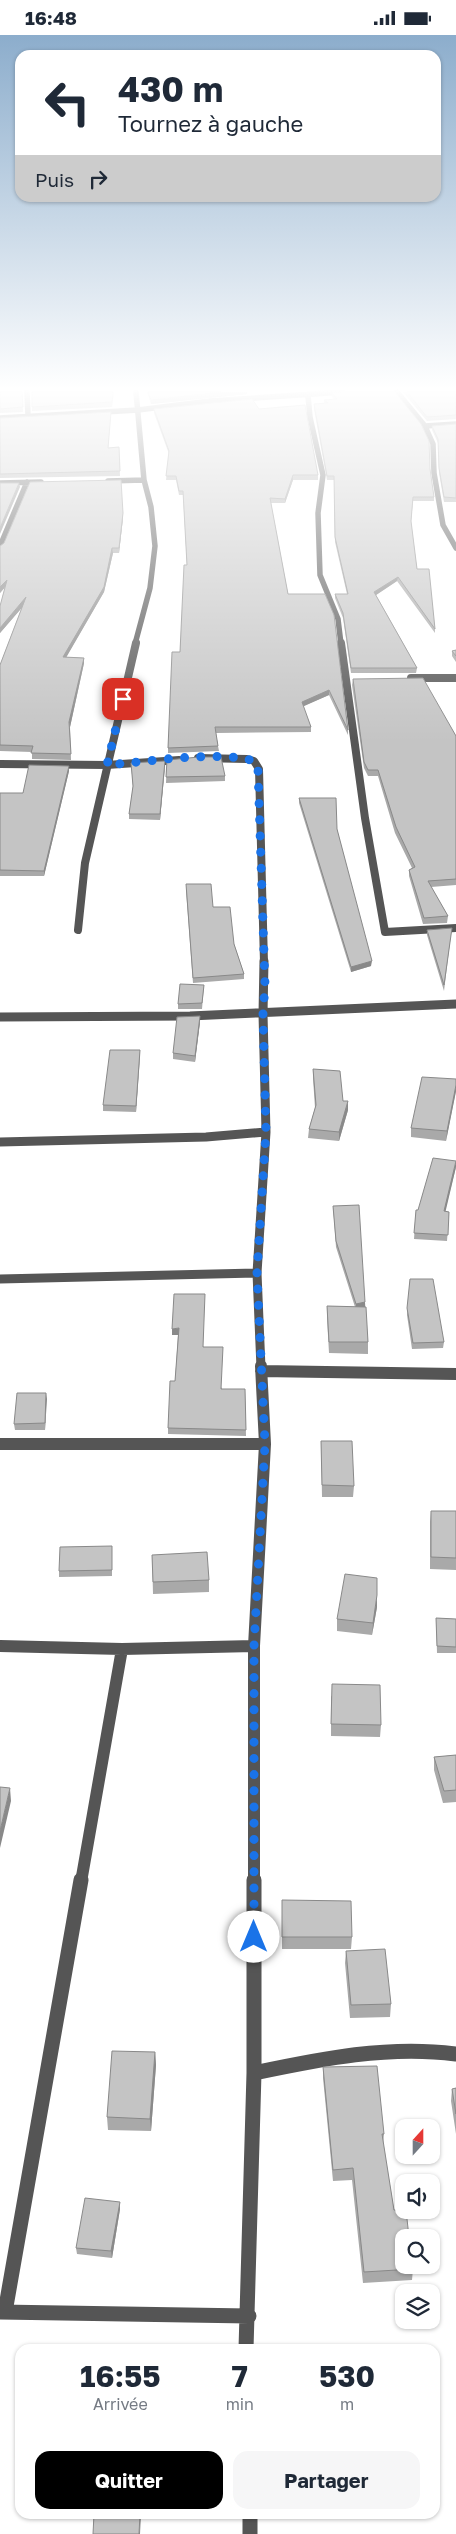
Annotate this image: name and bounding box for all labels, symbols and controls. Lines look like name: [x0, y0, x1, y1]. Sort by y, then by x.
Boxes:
text: 16:48: [25, 6, 77, 29]
text: 430 m: [118, 68, 223, 110]
icon: left: [35, 70, 100, 135]
text: Tournez à gauche: [118, 110, 303, 137]
icon: right: [84, 165, 112, 193]
text: Puis: [35, 168, 74, 191]
pin: [102, 678, 144, 720]
icon: arrive: [109, 685, 137, 713]
position arrow: [227, 1910, 279, 1962]
north arrow: [395, 2119, 440, 2164]
map controls: [395, 2119, 440, 2329]
button: sound: [395, 2174, 440, 2219]
button: search: [395, 2229, 440, 2274]
button: layers: [395, 2284, 440, 2329]
text: 16:55: [80, 2358, 161, 2394]
text: 7: [232, 2358, 248, 2394]
text: 530: [319, 2358, 375, 2394]
text: Arrivée: [93, 2394, 148, 2414]
text: min: [226, 2394, 254, 2414]
text: m: [340, 2394, 354, 2414]
button: Quitter: [35, 2451, 223, 2509]
button: Partager: [233, 2451, 420, 2509]

